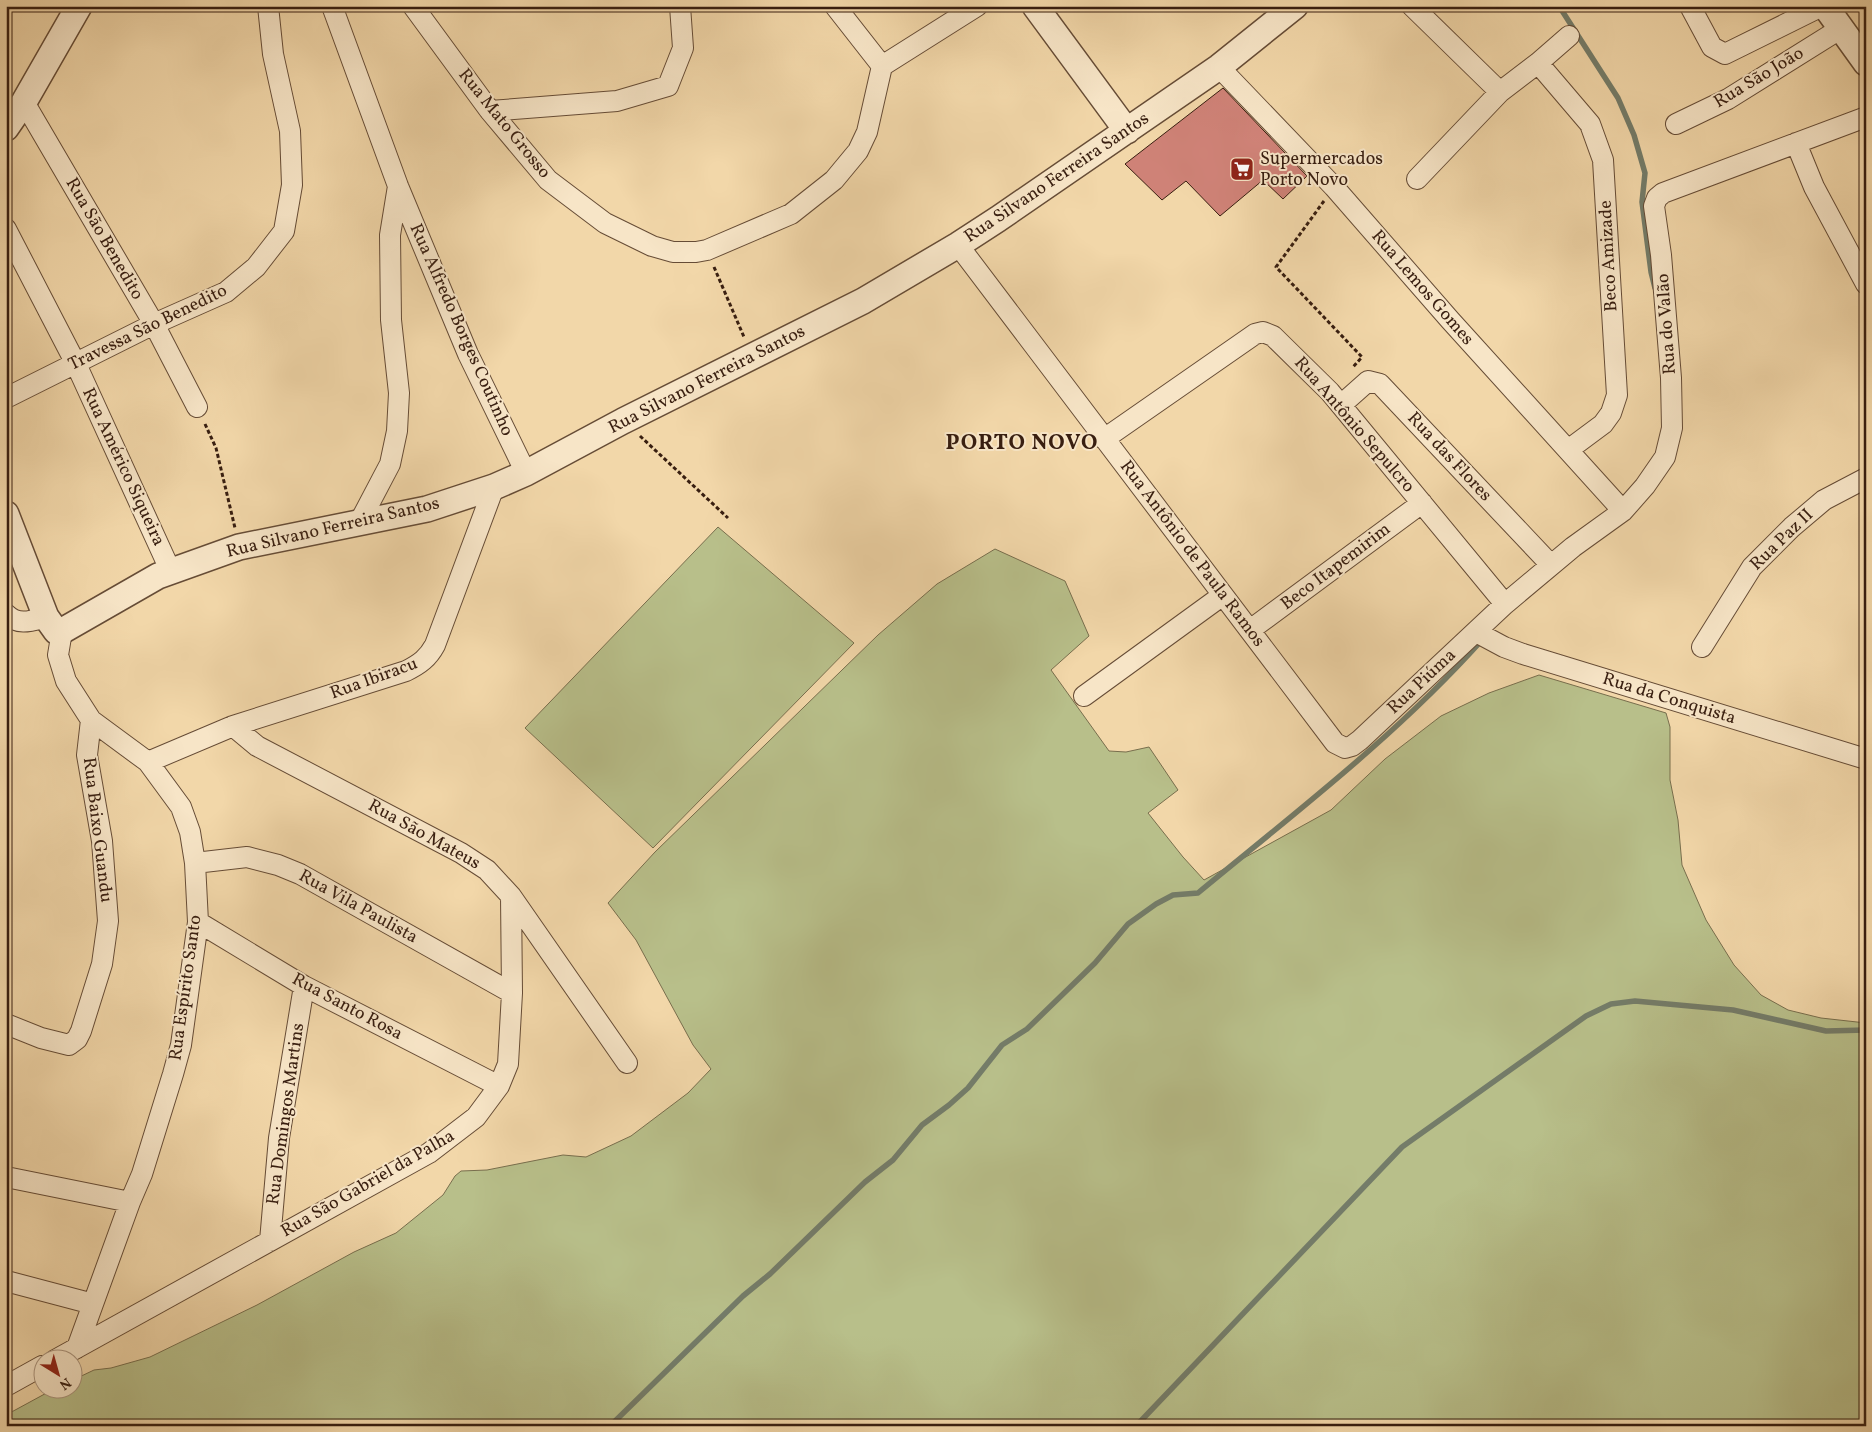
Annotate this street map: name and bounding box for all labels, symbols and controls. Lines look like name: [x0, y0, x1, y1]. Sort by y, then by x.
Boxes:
street label: Rua São João: [1709, 41, 1809, 115]
street label: Rua Mato Grosso: [452, 64, 556, 184]
street label: Rua Silvano Ferreira Santos: [960, 107, 1154, 249]
place label: Supermercados Porto Novo: [1260, 147, 1383, 193]
supermarket icon: Supermercados Porto Novo: [1229, 156, 1255, 182]
street label: Rua São Benedito: [59, 173, 149, 305]
street label: Beco Amizade: [1594, 200, 1624, 312]
street label: Rua Alfredo Borges Coutinho: [403, 220, 519, 440]
street label: Rua Lemos Gomes: [1365, 225, 1479, 351]
street label: Rua do Valão: [1651, 273, 1683, 375]
street label: Travessa São Benedito: [64, 279, 232, 377]
street label: Rua Silvano Ferreira Santos: [604, 319, 810, 441]
street label: Rua Antônio Sepulcro: [1288, 352, 1420, 498]
street label: Rua Américo Siqueira: [75, 384, 171, 550]
street label: Rua das Flores: [1401, 407, 1497, 507]
district label: PORTO NOVO: [946, 428, 1098, 459]
street label: Rua Antônio de Paula Ramos: [1113, 456, 1271, 652]
street label: Rua Silvano Ferreira Santos: [224, 491, 442, 565]
street label: Rua Paz II: [1745, 503, 1819, 577]
street label: Beco Itapemirim: [1276, 517, 1396, 617]
street label: Rua Piúma: [1382, 644, 1462, 720]
street label: Rua Ibiracu: [327, 652, 421, 706]
street label: Rua da Conquista: [1599, 667, 1739, 731]
street label: Rua Baixo Guandu: [76, 756, 118, 904]
street label: Rua São Mateus: [363, 794, 485, 876]
street label: Rua Vila Paulista: [294, 864, 422, 950]
street label: Rua Espírito Santo: [163, 914, 209, 1062]
street label: Rua Santo Rosa: [287, 967, 407, 1047]
street label: Rua Domingos Martins: [261, 1021, 311, 1207]
street label: Rua São Gabriel da Palha: [277, 1124, 459, 1244]
north arrow: [32, 1350, 82, 1400]
text: N: [55, 1373, 75, 1394]

